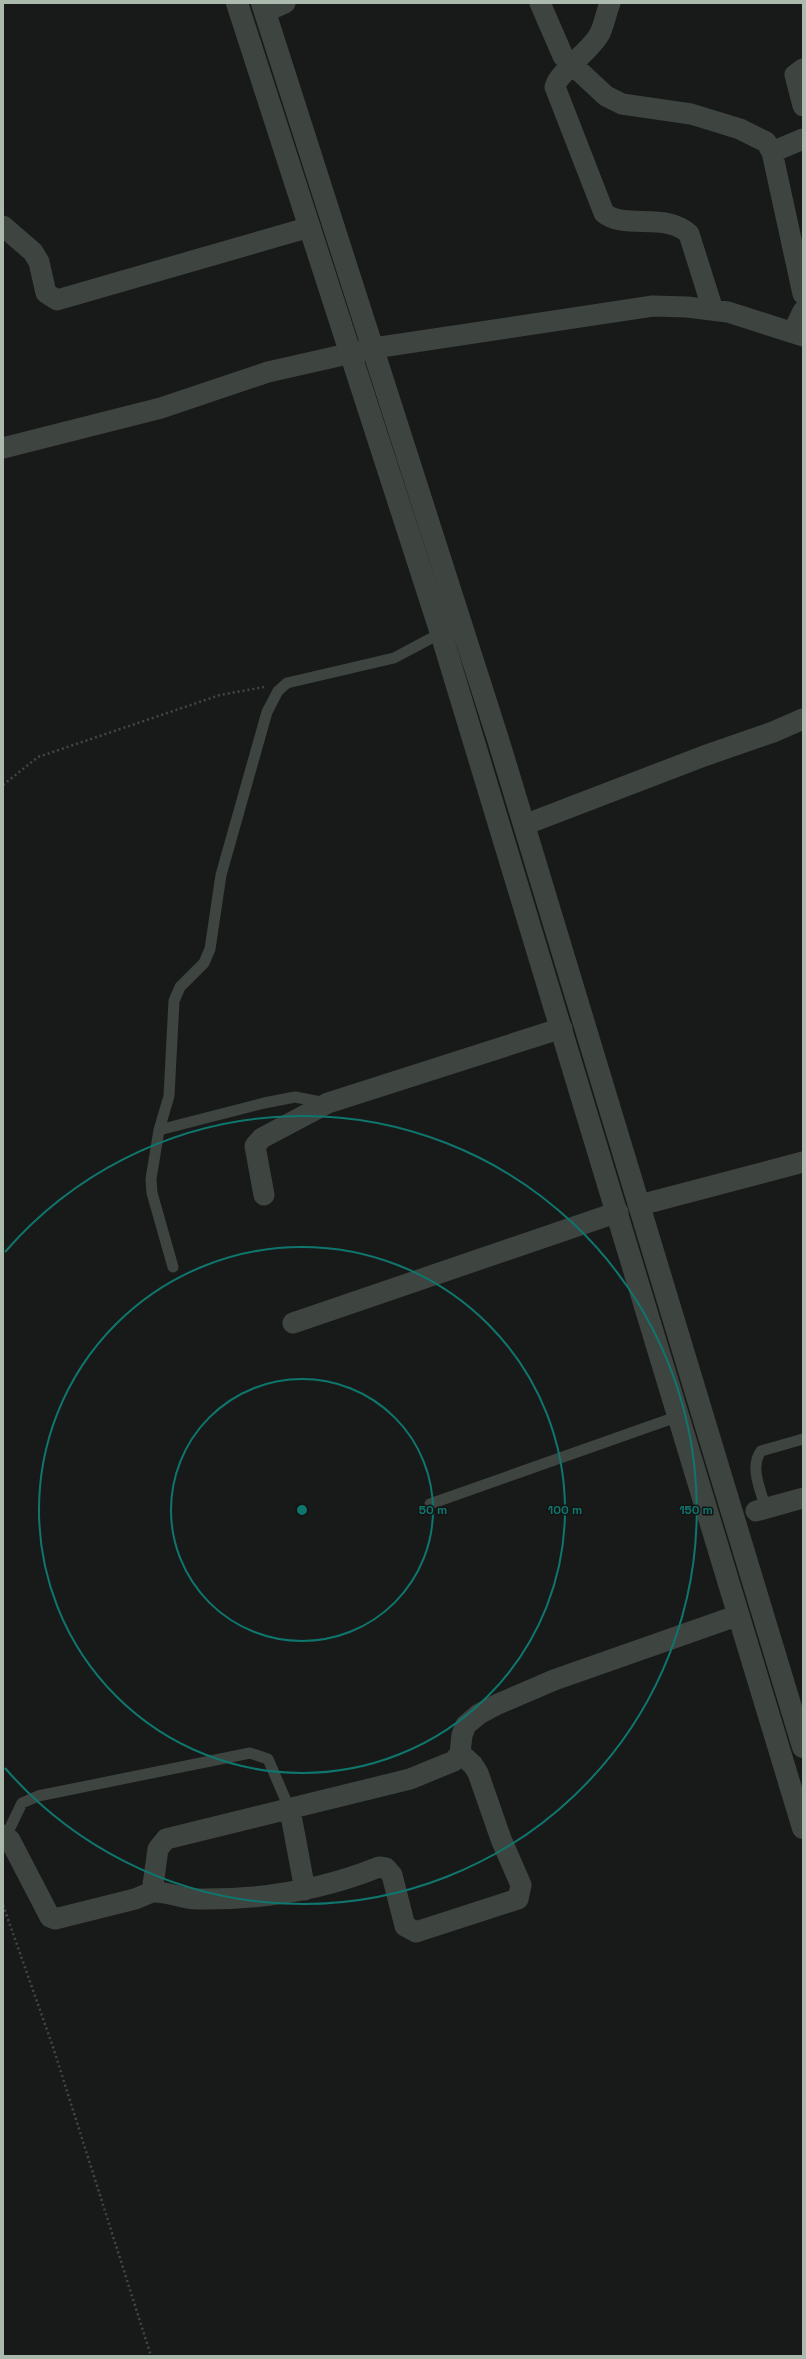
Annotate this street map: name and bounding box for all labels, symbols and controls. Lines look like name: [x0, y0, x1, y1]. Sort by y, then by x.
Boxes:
text: 50 m: [419, 1502, 447, 1518]
text: 100 m: [548, 1502, 582, 1518]
text: 150 m: [679, 1502, 713, 1518]
centre of rings: [295, 1503, 309, 1517]

